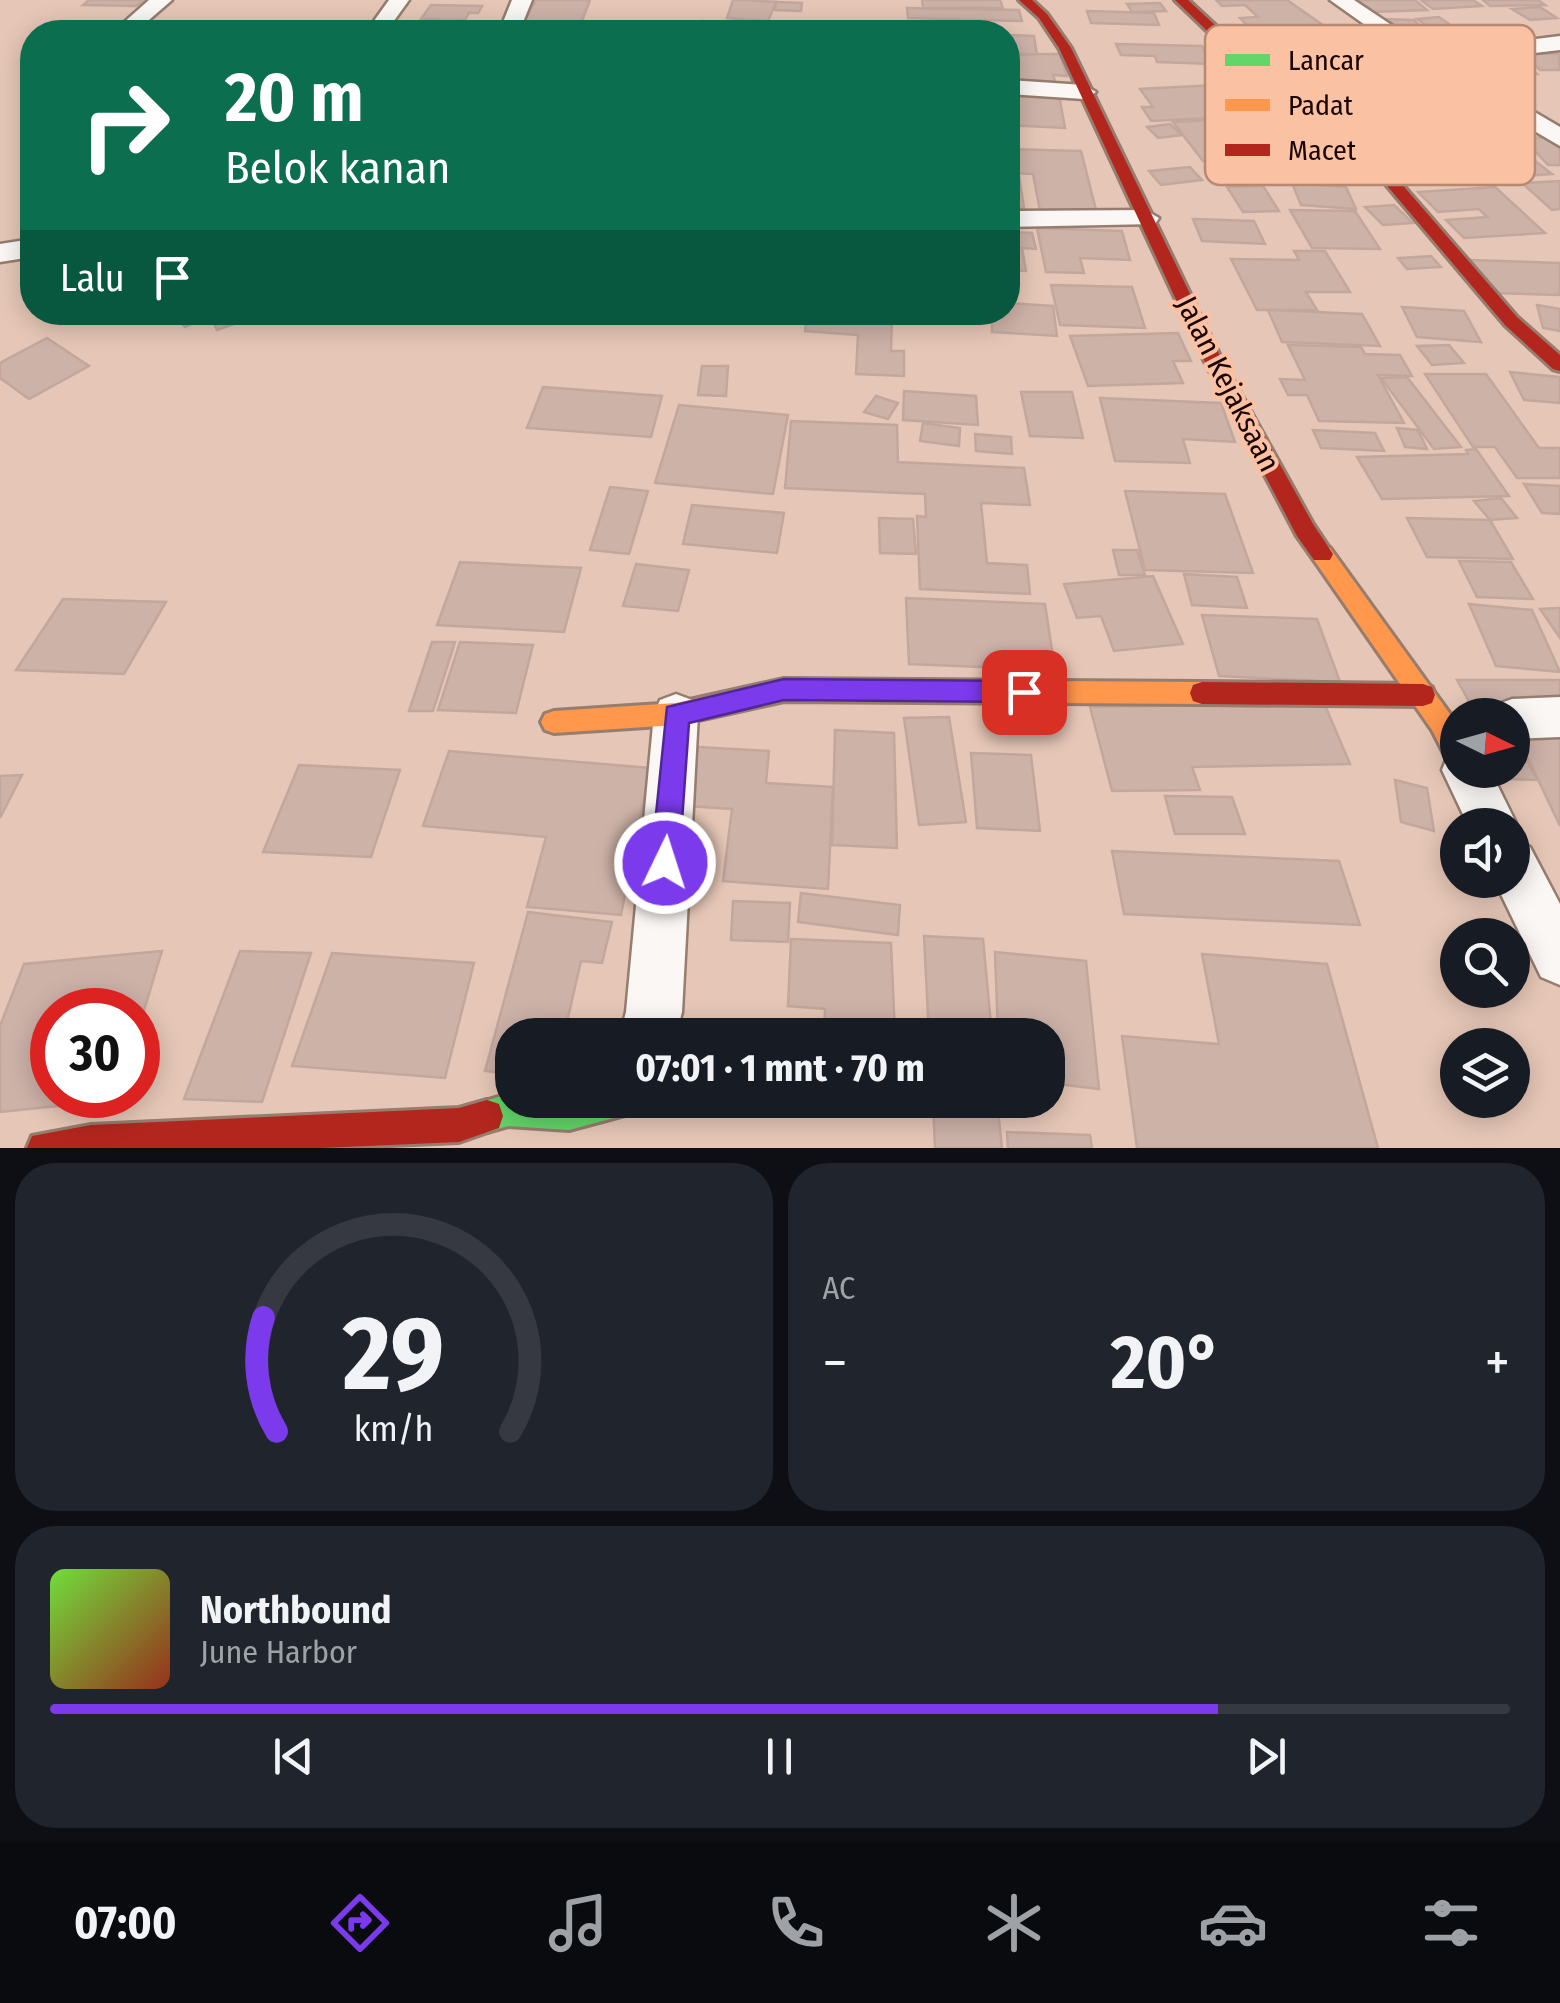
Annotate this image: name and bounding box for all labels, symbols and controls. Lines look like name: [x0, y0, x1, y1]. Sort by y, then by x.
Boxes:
legend: [1205, 25, 1535, 185]
text: Lancar: [1288, 44, 1364, 77]
text: 20 m: [225, 56, 364, 140]
icon: right: [60, 60, 190, 190]
text: Padat: [1288, 89, 1354, 122]
text: Macet: [1288, 134, 1357, 167]
text: Belok kanan: [225, 141, 451, 195]
icon: arrive: [145, 250, 200, 305]
text: Lalu: [60, 255, 125, 301]
street label: Jalan Kejaksaan: [1168, 290, 1288, 478]
pin: [982, 650, 1067, 735]
icon: arrive: [997, 665, 1052, 720]
north arrow: [1440, 698, 1530, 788]
map controls: [1440, 698, 1530, 1118]
button: sound: [1440, 808, 1530, 898]
position arrow: [613, 811, 717, 915]
button: search: [1440, 918, 1530, 1008]
speed limit sign: 30: [30, 988, 160, 1118]
button: layers: [1440, 1028, 1530, 1118]
text: 07:01 · 1 mnt · 70 m: [635, 1045, 925, 1091]
text: AC: [823, 1269, 855, 1307]
text: 29: [342, 1292, 444, 1417]
text: 20°: [1111, 1318, 1222, 1408]
text: −: [823, 1330, 847, 1396]
text: +: [1485, 1330, 1510, 1396]
text: km/h: [354, 1408, 434, 1450]
text: Northbound: [200, 1587, 392, 1633]
text: June Harbor: [200, 1633, 357, 1671]
icon: previous: [266, 1729, 321, 1784]
icon: pause: [752, 1729, 807, 1784]
icon: next: [1239, 1729, 1294, 1784]
icon: directions: [325, 1888, 395, 1958]
icon: music: [543, 1888, 613, 1958]
icon: phone: [761, 1888, 831, 1958]
icon: climate: [979, 1888, 1049, 1958]
icon: car: [1198, 1888, 1268, 1958]
icon: filters: [1416, 1888, 1486, 1958]
text: 07:00: [74, 1896, 177, 1950]

